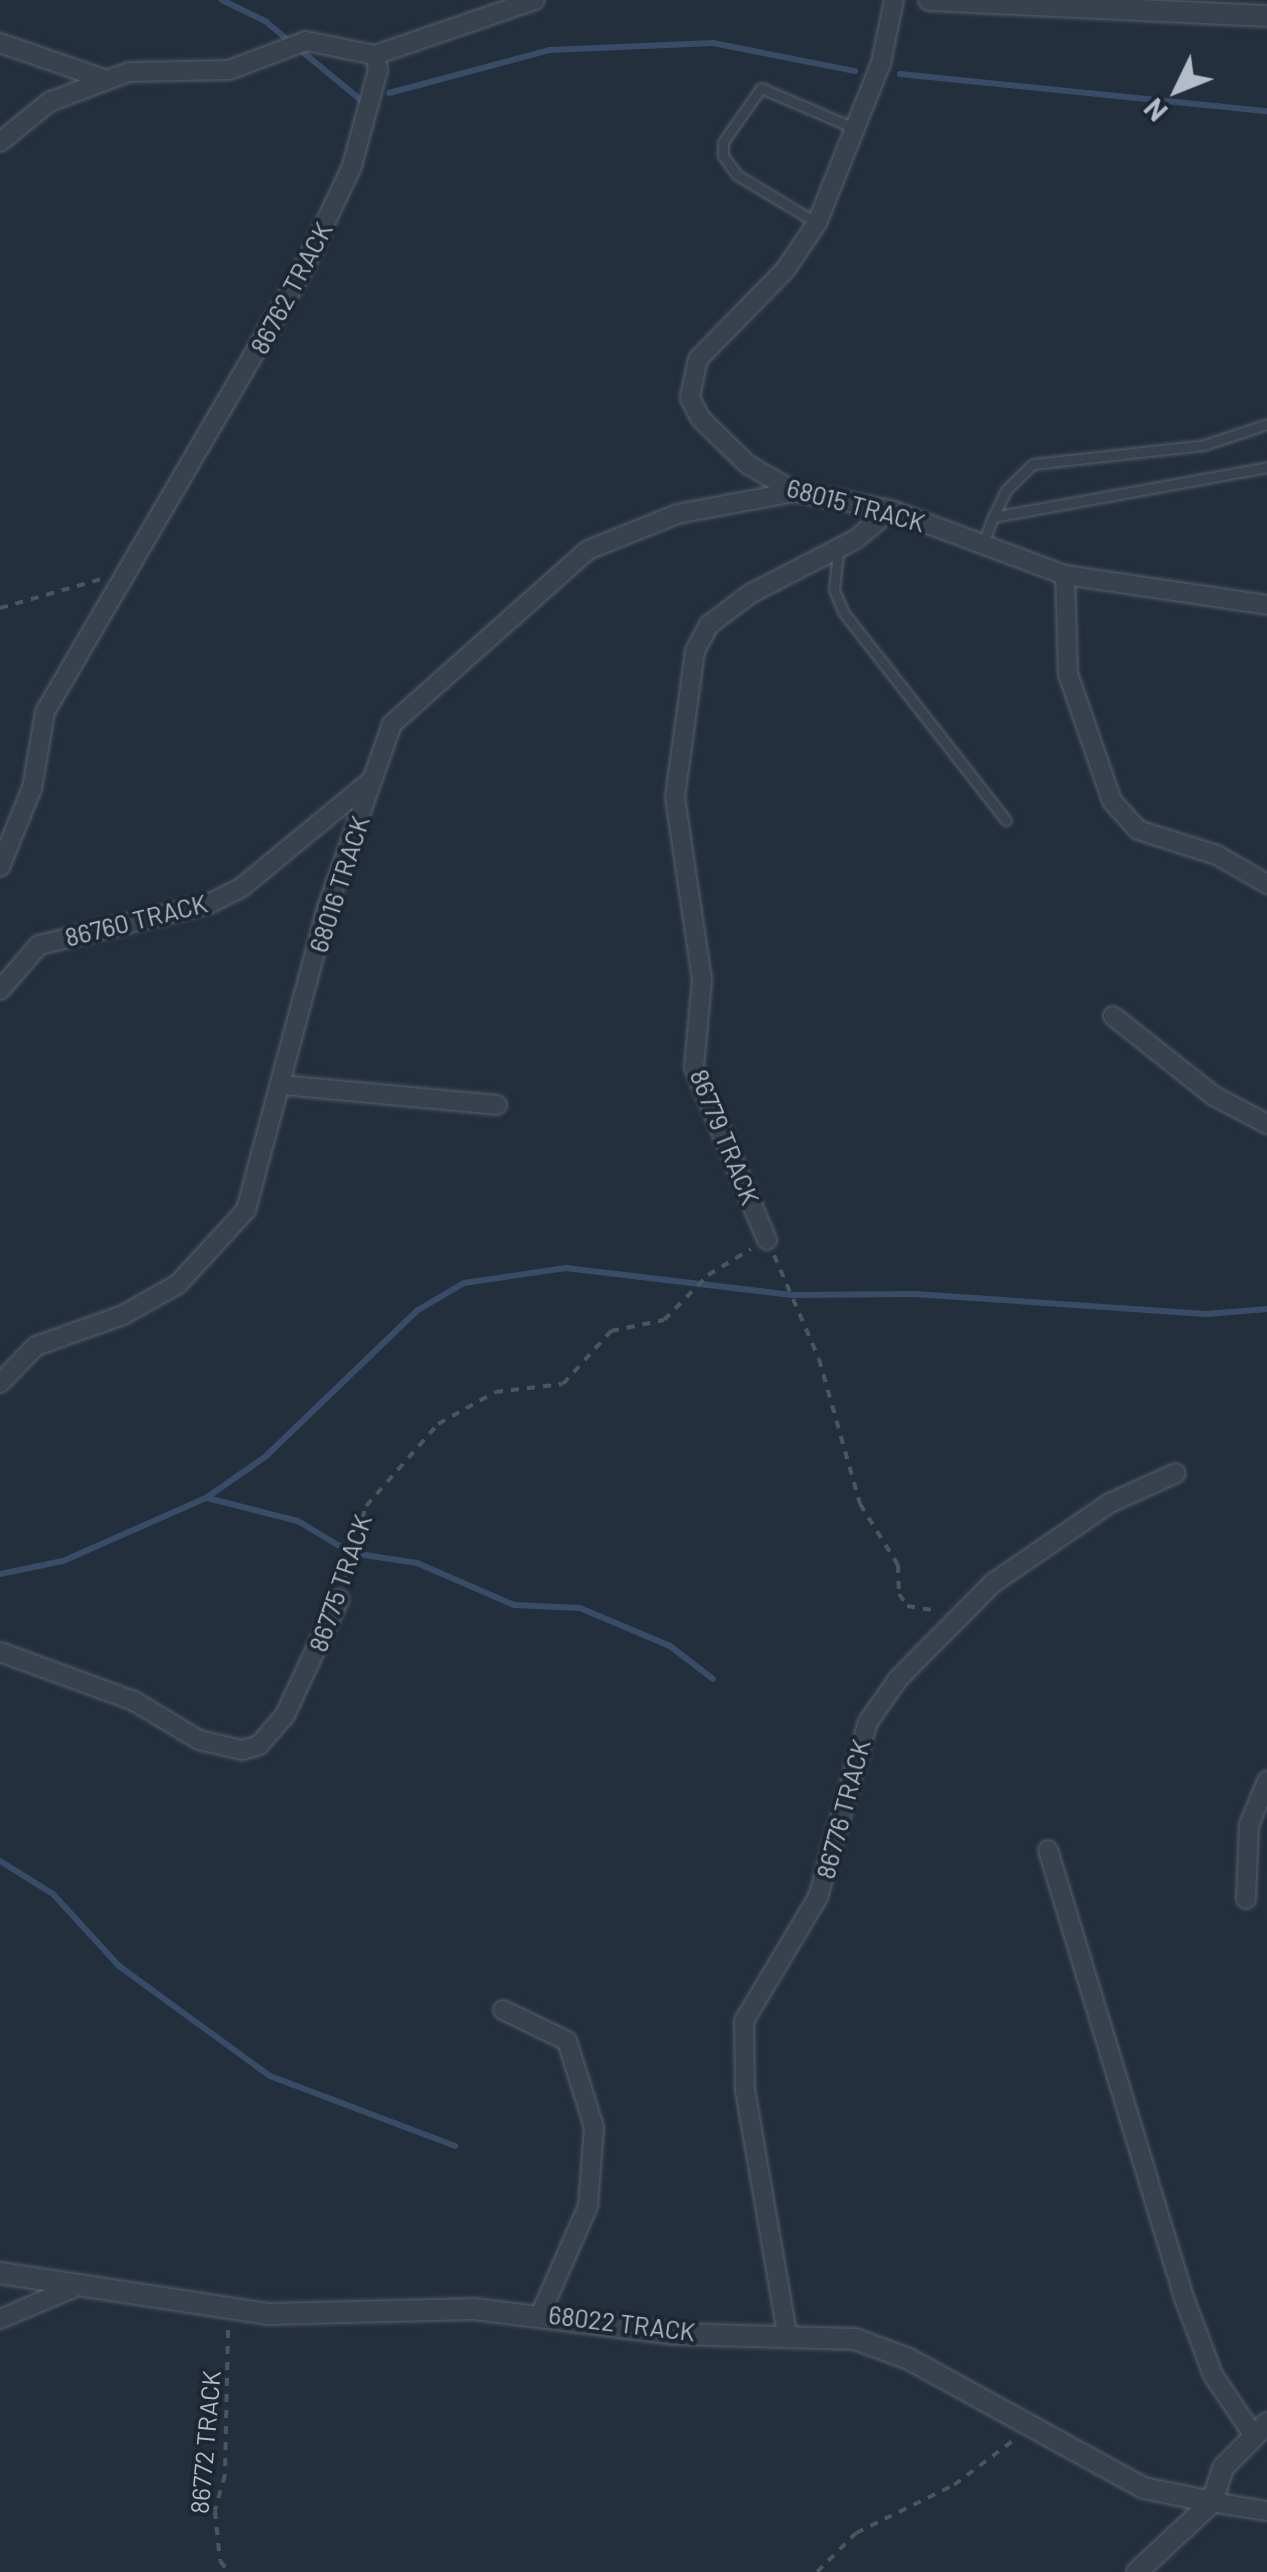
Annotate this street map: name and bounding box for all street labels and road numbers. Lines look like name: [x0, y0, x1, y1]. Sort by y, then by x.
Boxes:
street label: 86762 TRACK: [244, 217, 338, 359]
street label: 68015 TRACK: [784, 472, 928, 538]
street label: 68016 TRACK: [303, 812, 375, 956]
street label: 86760 TRACK: [62, 888, 210, 952]
street label: 86779 TRACK: [684, 1065, 766, 1209]
street label: 86775 TRACK: [303, 1510, 377, 1656]
street label: 86776 TRACK: [810, 1736, 876, 1882]
street label: 68022 TRACK: [547, 2299, 697, 2347]
street label: 86772 TRACK: [184, 2369, 226, 2515]

